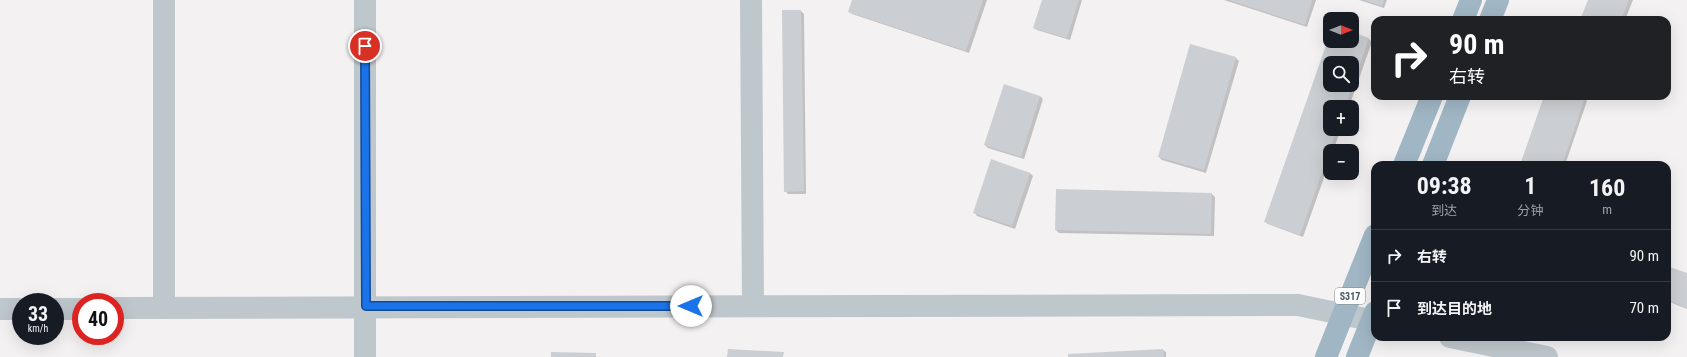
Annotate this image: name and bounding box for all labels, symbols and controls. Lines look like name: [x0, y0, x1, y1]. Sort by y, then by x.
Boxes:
north arrow: [1323, 12, 1359, 48]
map controls: [1323, 12, 1359, 180]
text: 90 m: [1449, 28, 1505, 61]
pin: [348, 29, 382, 63]
icon: right: [1383, 32, 1435, 84]
icon: arrive: [354, 35, 376, 57]
button: search: [1323, 56, 1359, 92]
text: 右转: [1449, 66, 1485, 87]
button: +: [1323, 100, 1359, 136]
button: −: [1323, 144, 1359, 180]
text: 09:38: [1417, 172, 1472, 200]
text: 1: [1524, 172, 1536, 200]
text: 160: [1589, 174, 1625, 202]
text: m: [1602, 202, 1612, 217]
text: 到达: [1431, 203, 1457, 218]
text: 分钟: [1517, 203, 1543, 218]
icon: right: [1383, 245, 1405, 267]
text: 90 m: [1629, 247, 1659, 265]
text: 右转: [1417, 248, 1447, 266]
position arrow: [670, 285, 712, 327]
road number: S317: [1335, 288, 1365, 304]
speed limit sign: 40: [72, 293, 124, 345]
icon: arrive: [1383, 297, 1405, 319]
text: 70 m: [1629, 299, 1659, 317]
text: 到达目的地: [1417, 300, 1492, 318]
text: 33: [28, 302, 48, 326]
text: km/h: [28, 323, 48, 334]

